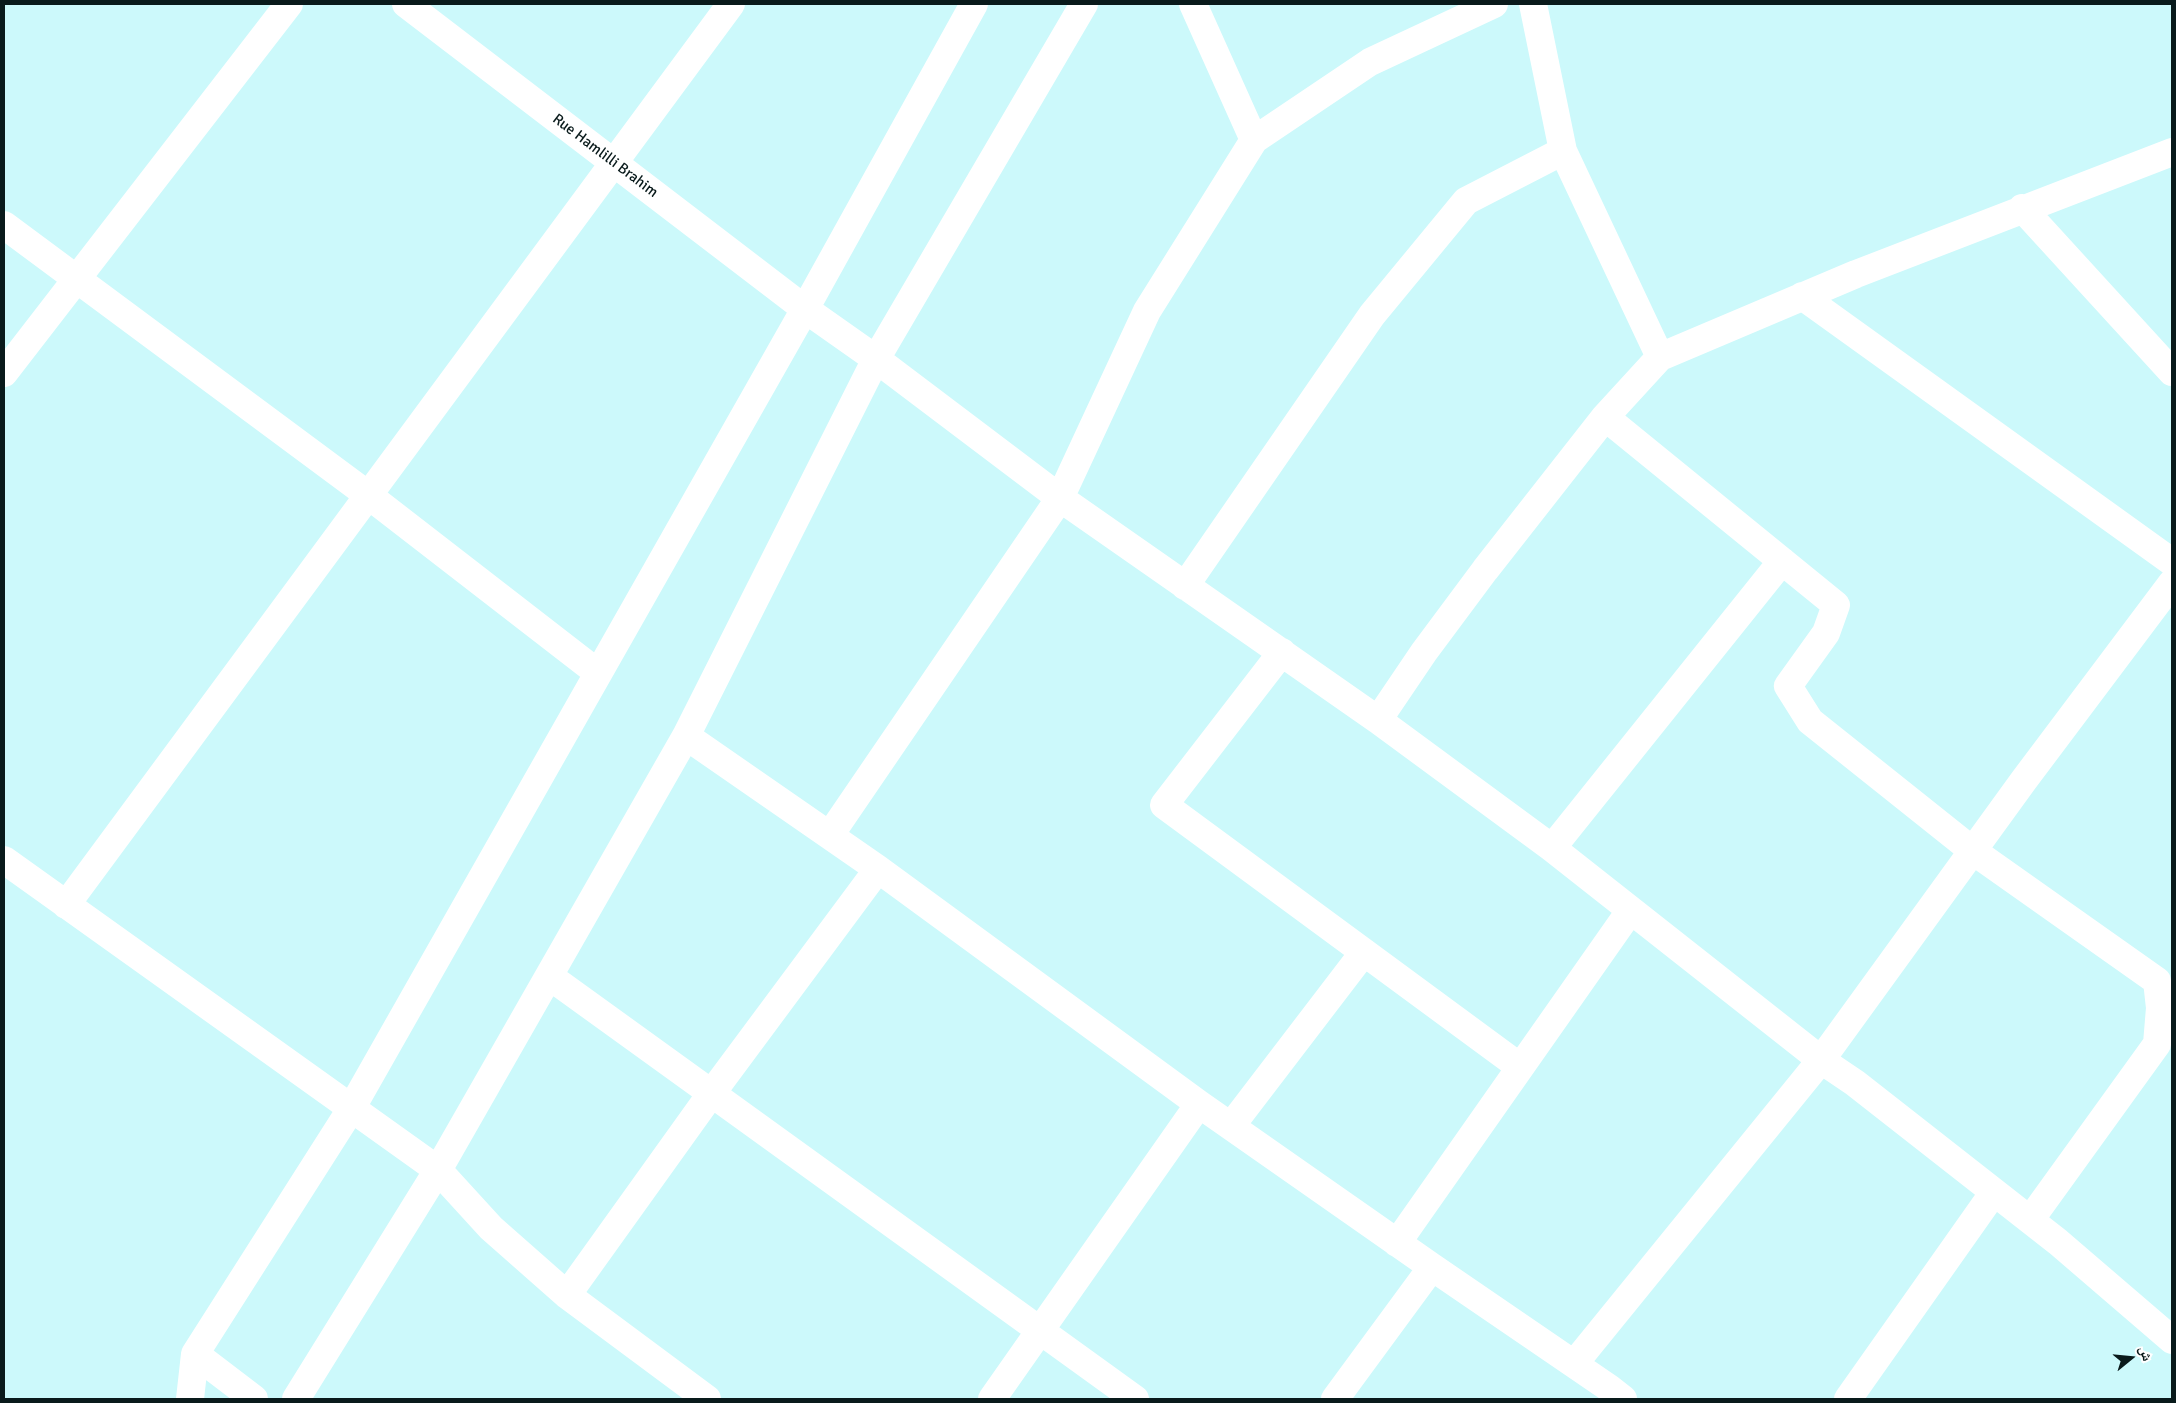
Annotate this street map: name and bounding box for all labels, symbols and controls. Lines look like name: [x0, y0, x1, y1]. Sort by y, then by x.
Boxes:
street label: Rue Hamlilli Brahim: [549, 110, 661, 202]
north arrow: [2106, 1333, 2156, 1383]
text: ش: [2136, 1344, 2156, 1363]

